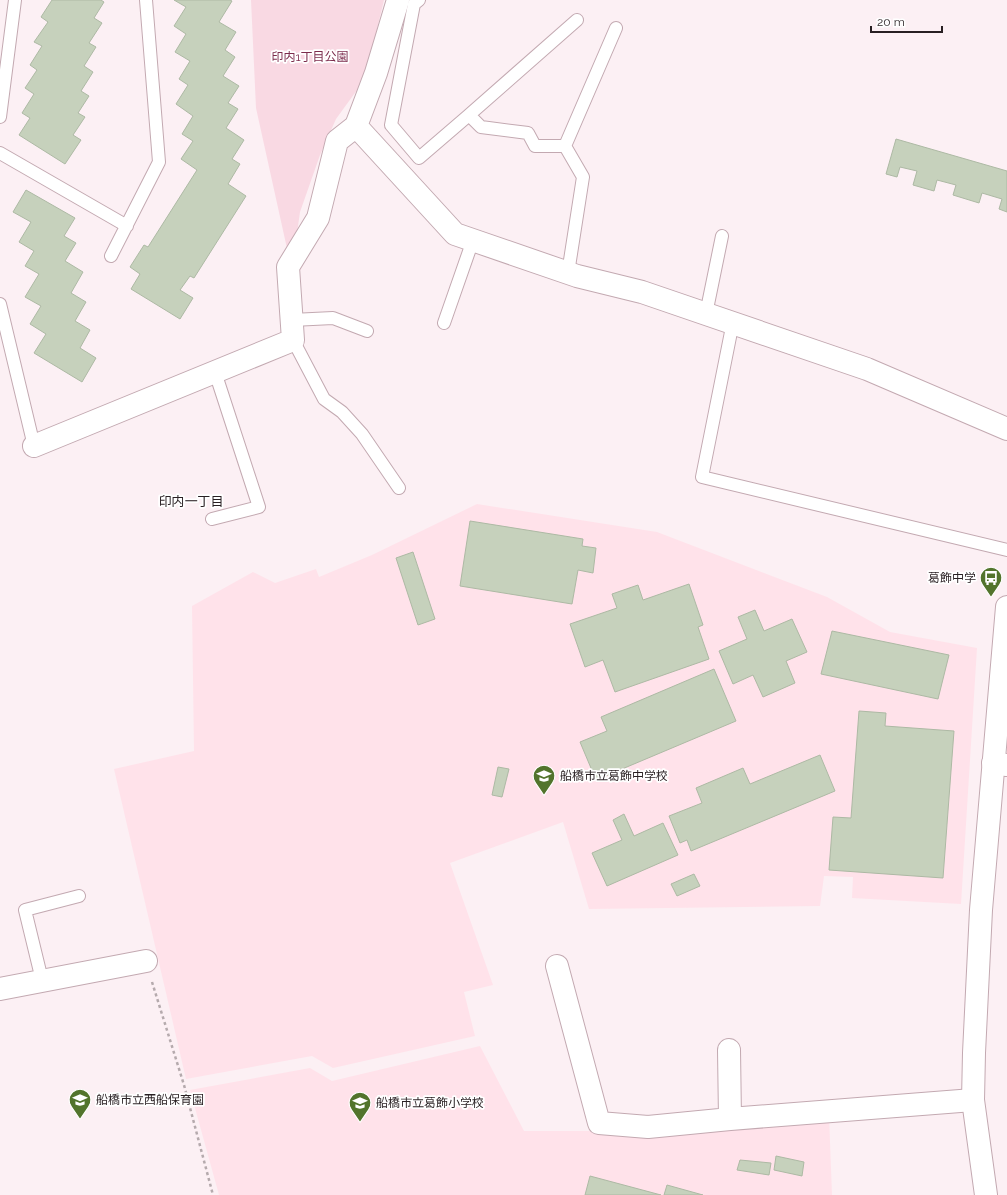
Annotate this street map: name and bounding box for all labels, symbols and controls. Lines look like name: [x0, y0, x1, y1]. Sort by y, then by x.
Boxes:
scale bar: [871, 8, 942, 34]
text: 20 m: [877, 15, 905, 29]
park label: 印内1丁目公園: [271, 50, 349, 64]
district label: 印内一丁目: [158, 494, 224, 509]
bus stop icon: 葛飾中学: [978, 565, 1004, 598]
place label: 葛飾中学: [928, 571, 976, 585]
school or university icon: 船橋市立葛飾中学校: [531, 763, 557, 796]
place label: 船橋市立葛飾中学校: [560, 769, 668, 783]
school or university icon: 船橋市立西船保育園: [67, 1087, 93, 1120]
school or university icon: 船橋市立葛飾小学校: [347, 1090, 373, 1123]
place label: 船橋市立西船保育園: [96, 1093, 204, 1107]
place label: 船橋市立葛飾小学校: [376, 1096, 484, 1110]

